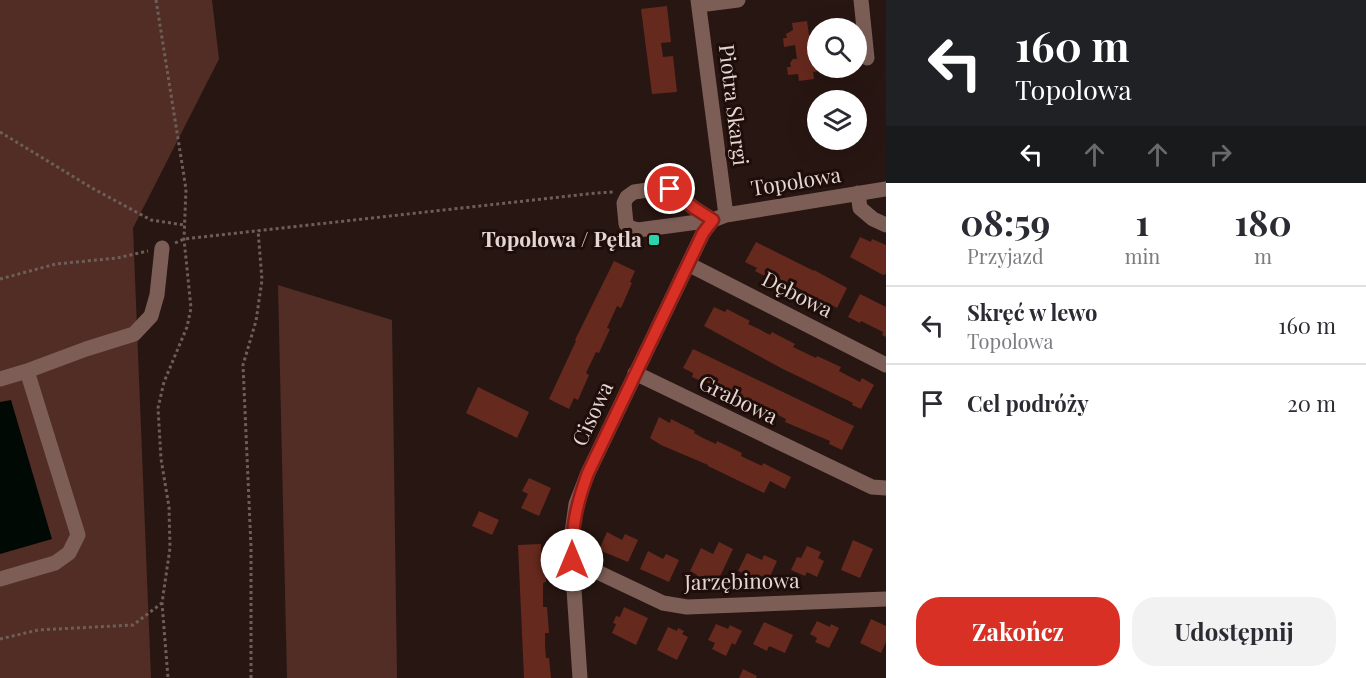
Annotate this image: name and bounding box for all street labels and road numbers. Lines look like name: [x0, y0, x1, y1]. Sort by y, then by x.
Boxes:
street label: Piotra Skargi: [714, 43, 756, 167]
street label: Topolowa: [749, 159, 843, 201]
street label: Dębowa: [758, 264, 838, 323]
street label: Grabowa: [695, 367, 783, 429]
street label: Cisowa: [564, 376, 618, 450]
street label: Jarzębinowa: [683, 565, 800, 595]

